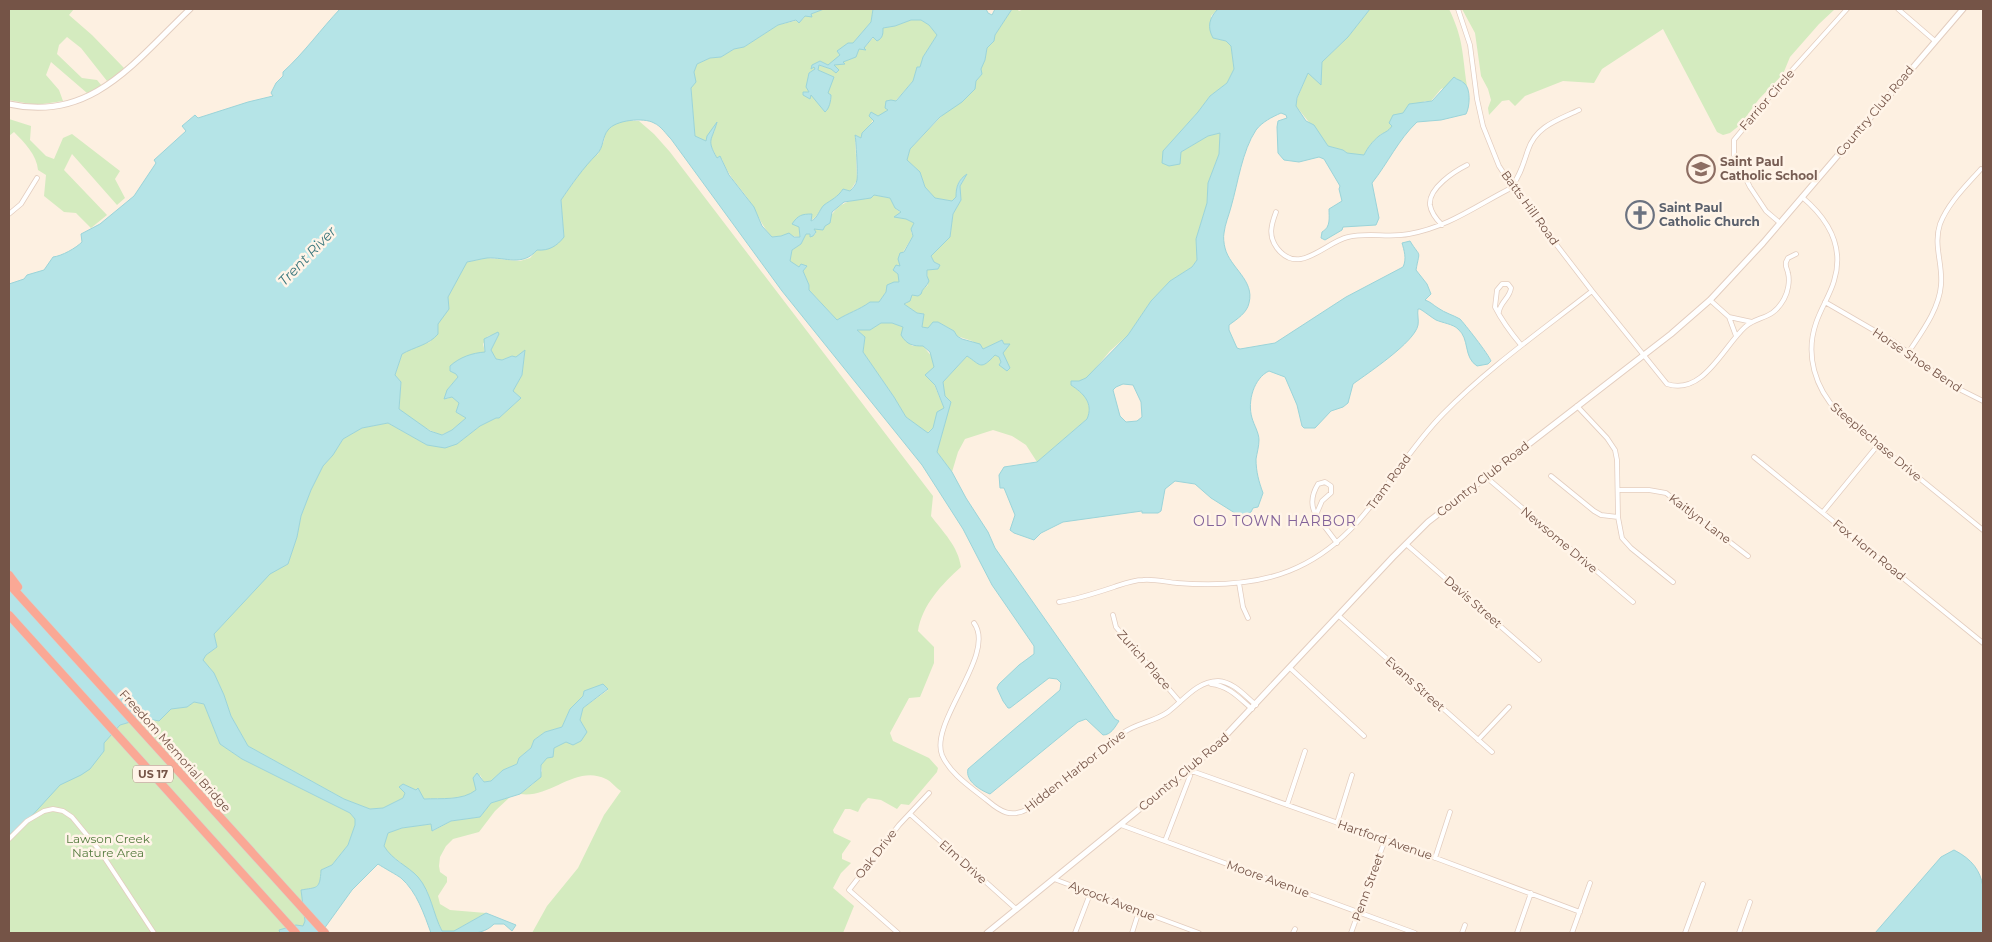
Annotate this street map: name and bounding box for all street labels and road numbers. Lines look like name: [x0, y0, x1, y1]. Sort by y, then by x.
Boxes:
street label: Country Club Road: [1832, 62, 1917, 159]
street label: Farrior Circle: [1736, 66, 1797, 133]
street label: Batts Hill Road: [1498, 167, 1563, 248]
street label: Horse Shoe Bend: [1870, 324, 1965, 395]
street label: Steeplechase Drive: [1828, 399, 1925, 484]
street label: Country Club Road: [1433, 438, 1532, 520]
street label: Tram Road: [1363, 451, 1414, 513]
street label: Kaitlyn Lane: [1666, 490, 1734, 547]
street label: Newsome Drive: [1518, 503, 1601, 576]
street label: Fox Horn Road: [1830, 516, 1909, 583]
street label: Davis Street: [1441, 572, 1505, 631]
street label: Zurich Place: [1114, 627, 1174, 693]
street label: Evans Street: [1383, 653, 1448, 714]
street label: Freedom Memorial Bridge: [117, 687, 234, 815]
street label: Hidden Harbor Drive: [1021, 726, 1128, 815]
street label: Country Club Road: [1135, 729, 1232, 814]
road number: US 17: [133, 766, 173, 782]
street label: Hartford Avenue: [1336, 816, 1435, 863]
street label: Oak Drive: [852, 826, 900, 882]
street label: Elm Drive: [937, 836, 990, 887]
street label: Penn Street: [1348, 851, 1387, 923]
street label: Moore Avenue: [1225, 857, 1312, 900]
street label: Aycock Avenue: [1067, 877, 1157, 924]

